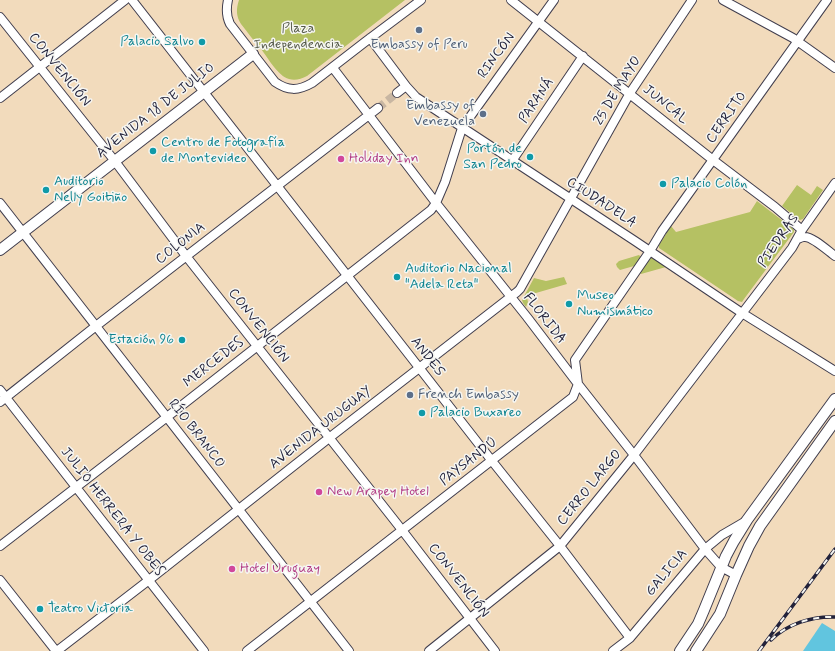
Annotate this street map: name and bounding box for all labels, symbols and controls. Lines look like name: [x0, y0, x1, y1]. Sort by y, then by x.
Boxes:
park label: Plaza Independencia: [254, 21, 342, 54]
marker: Embassy of Peru: [414, 25, 424, 35]
street label: CONVENCIÓN: [24, 30, 94, 110]
street label: RINCÓN: [475, 30, 519, 82]
place label: Palacio Salvo: [120, 34, 194, 50]
marker: Palacio Salvo: [197, 37, 207, 47]
place label: Embassy of Peru: [370, 37, 468, 53]
street label: 25 DE MAYO: [591, 53, 645, 129]
street label: AVENIDA 18 DE JULIO: [94, 60, 218, 162]
street label: PARANÁ: [516, 75, 558, 127]
street label: JUNCAL: [639, 82, 691, 128]
street label: CERRITO: [703, 89, 751, 147]
place label: Embassy of Venezuela: [406, 98, 475, 130]
marker: Embassy of Venezuela: [478, 109, 488, 119]
place label: Centro de Fotografía de Montevideo: [161, 135, 285, 168]
place label: Portón de San Pedro: [463, 141, 522, 174]
marker: Centro de Fotografía de Montevideo: [148, 146, 158, 156]
place label: Holiday Inn: [349, 151, 419, 167]
marker: Portón de San Pedro: [525, 152, 535, 162]
marker: Holiday Inn: [336, 154, 346, 164]
place label: Auditorio Nelly Goitiño: [54, 174, 127, 206]
street label: CIUDADELA: [563, 174, 639, 232]
place label: Palacio Colón: [671, 176, 747, 192]
marker: Palacio Colón: [658, 179, 668, 189]
marker: Auditorio Nelly Goitiño: [41, 185, 51, 195]
street label: PIEDRAS: [755, 211, 803, 271]
street label: COLONIA: [153, 219, 209, 269]
place label: Auditorio Nacional "Adela Reta": [405, 261, 512, 294]
marker: Auditorio Nacional "Adela Reta": [392, 272, 402, 282]
street label: CONVENCIÓN: [224, 286, 292, 366]
place label: Museo Numismático: [577, 288, 653, 320]
street label: FLORIDA: [519, 290, 569, 348]
marker: Museo Numismático: [564, 299, 574, 309]
place label: Estación 96: [108, 332, 174, 348]
street label: MERCEDES: [180, 334, 248, 392]
street label: ANDES: [406, 334, 448, 380]
marker: Estación 96: [177, 335, 187, 345]
street label: AVENIDA URUGUAY: [266, 383, 376, 473]
place label: French Embassy: [418, 387, 519, 403]
marker: French Embassy: [405, 390, 415, 400]
street label: RÍO BRANCO: [164, 396, 228, 472]
place label: Palacio Buxareo: [430, 405, 521, 421]
marker: Palacio Buxareo: [417, 408, 427, 418]
street label: PAYSANDÚ: [437, 434, 501, 490]
street label: JULIO HERRERA Y OBES: [56, 444, 168, 580]
street label: CERRO LARGO: [554, 447, 626, 529]
place label: New Arapey Hotel: [327, 484, 429, 500]
marker: New Arapey Hotel: [314, 487, 324, 497]
street label: CONVENCIÓN: [424, 541, 492, 621]
street label: GALICIA: [643, 546, 691, 600]
place label: Hotel Uruguay: [240, 561, 320, 577]
marker: Hotel Uruguay: [227, 564, 237, 574]
place label: Teatro Victoria: [48, 601, 133, 617]
marker: Teatro Victoria: [35, 604, 45, 614]

